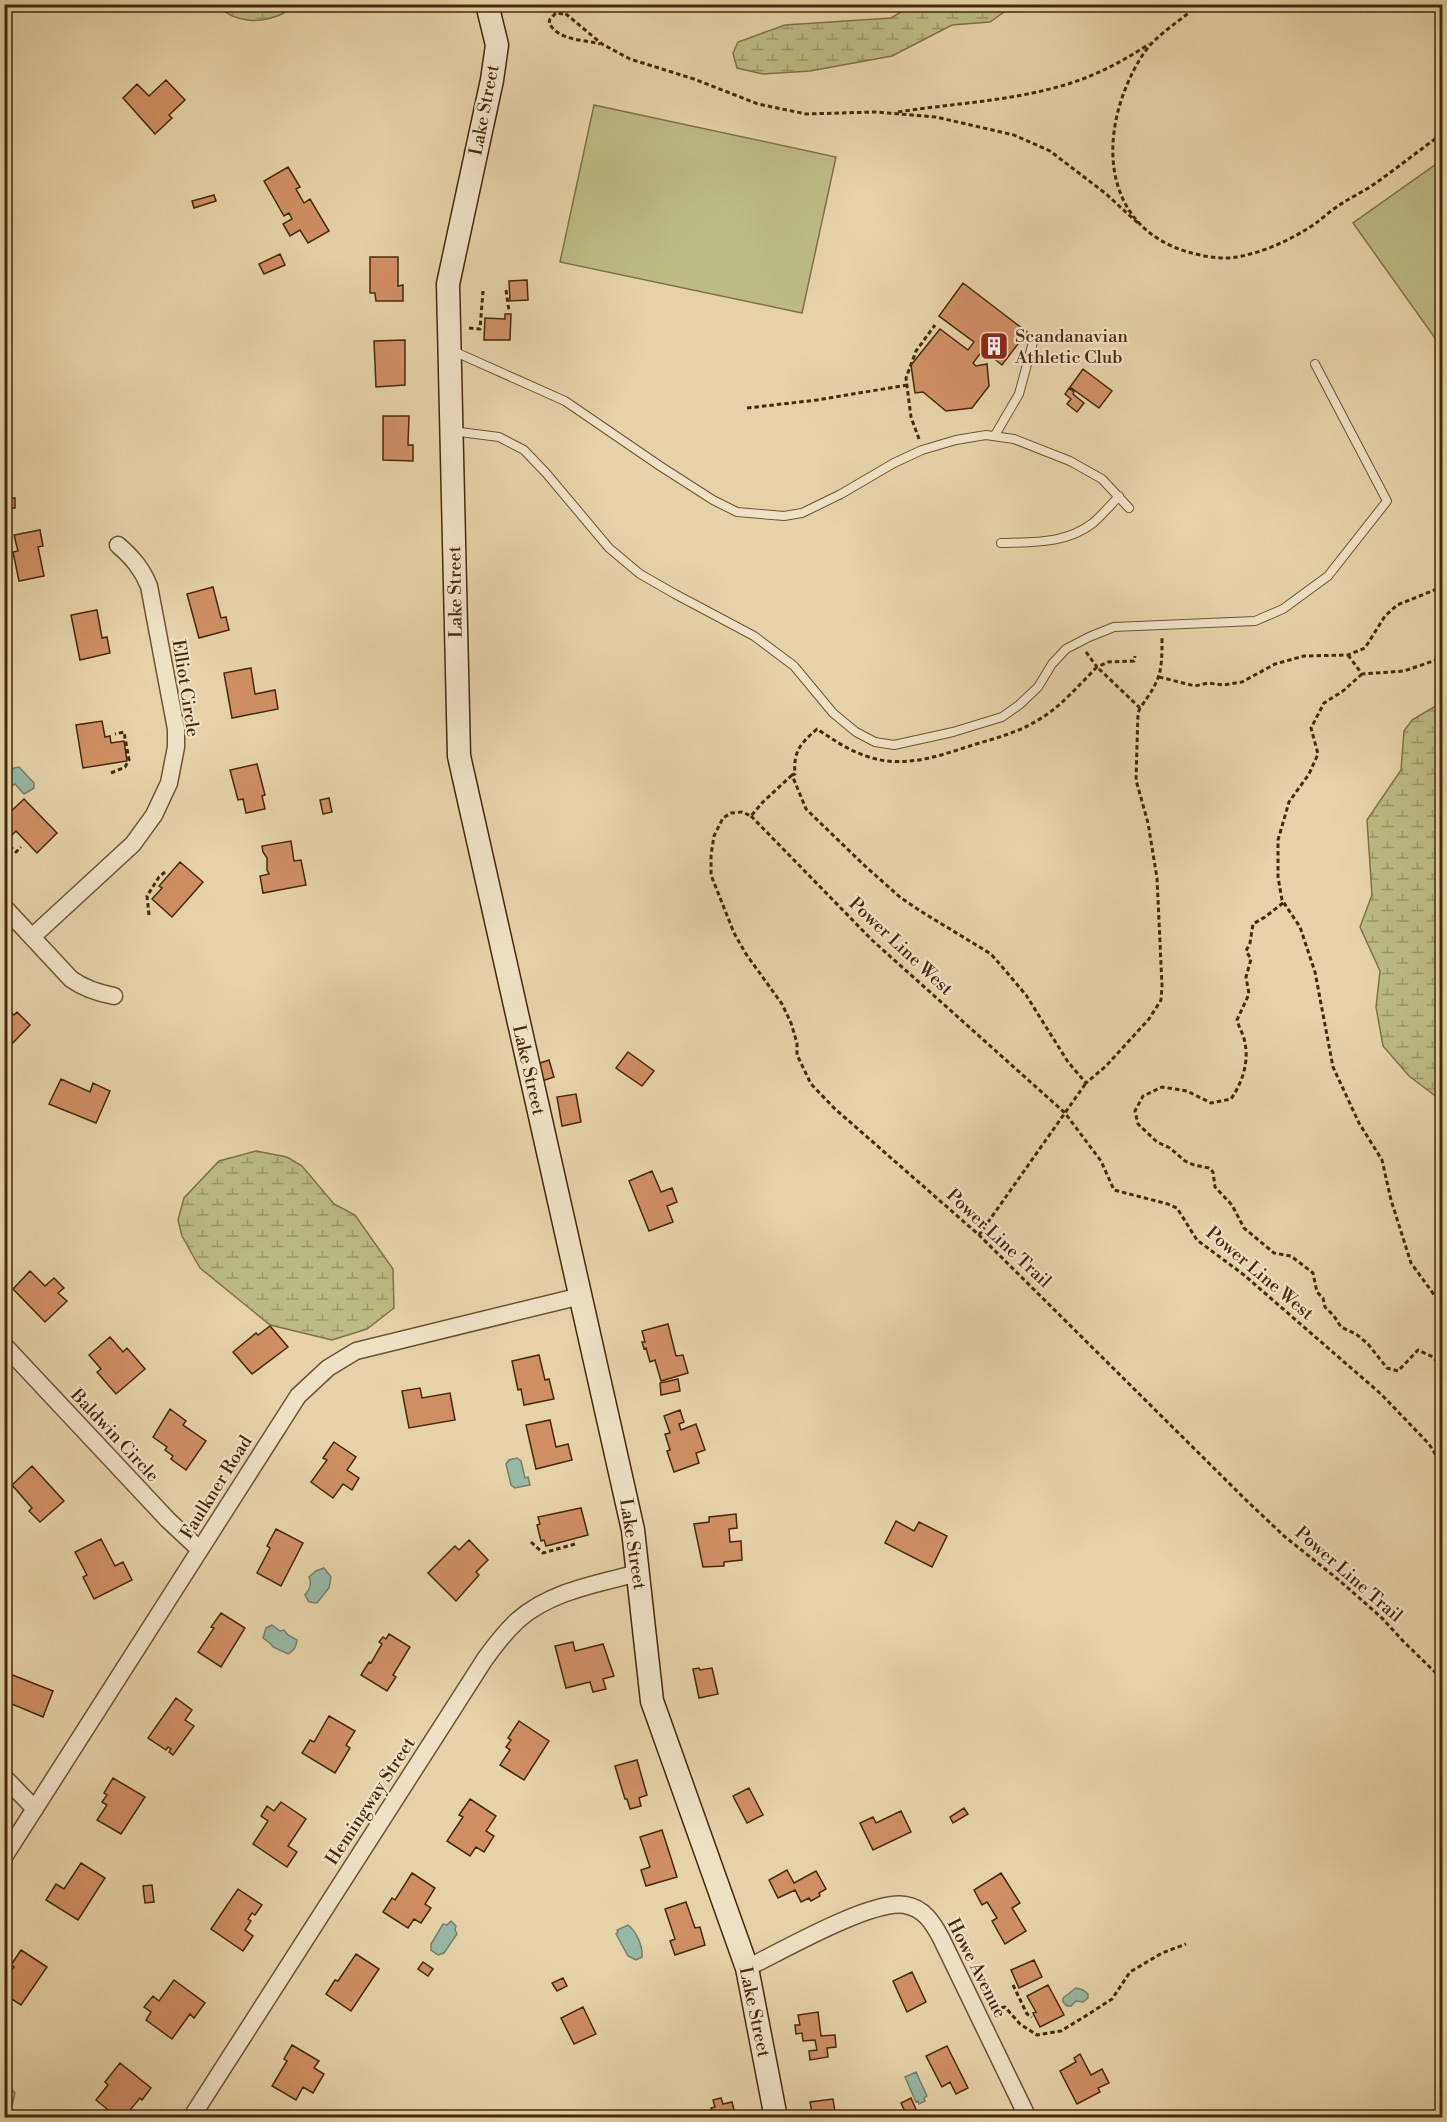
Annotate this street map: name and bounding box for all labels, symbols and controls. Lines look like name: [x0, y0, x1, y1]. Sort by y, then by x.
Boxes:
street label: Lake Street: [464, 62, 505, 157]
place label: Scandanavian Athletic Club: [1014, 325, 1128, 369]
building icon: Scandanavian Athletic Club: [978, 330, 1010, 362]
street label: Lake Street: [443, 545, 468, 638]
street label: Elliot Circle: [166, 638, 205, 738]
street label: Power Line West: [844, 892, 958, 1001]
street label: Lake Street: [507, 1023, 550, 1118]
street label: Power Line Trail: [941, 1184, 1056, 1293]
street label: Power Line West: [1201, 1222, 1319, 1326]
street label: Baldwin Circle: [65, 1383, 164, 1487]
street label: Faulkner Road: [175, 1431, 258, 1543]
street label: Lake Street: [614, 1497, 651, 1592]
street label: Power Line Trail: [1290, 1521, 1408, 1628]
street label: Hemingway Street: [320, 1732, 421, 1870]
street label: Howe Avenue: [942, 1915, 1011, 2022]
street label: Lake Street: [734, 1965, 775, 2060]

